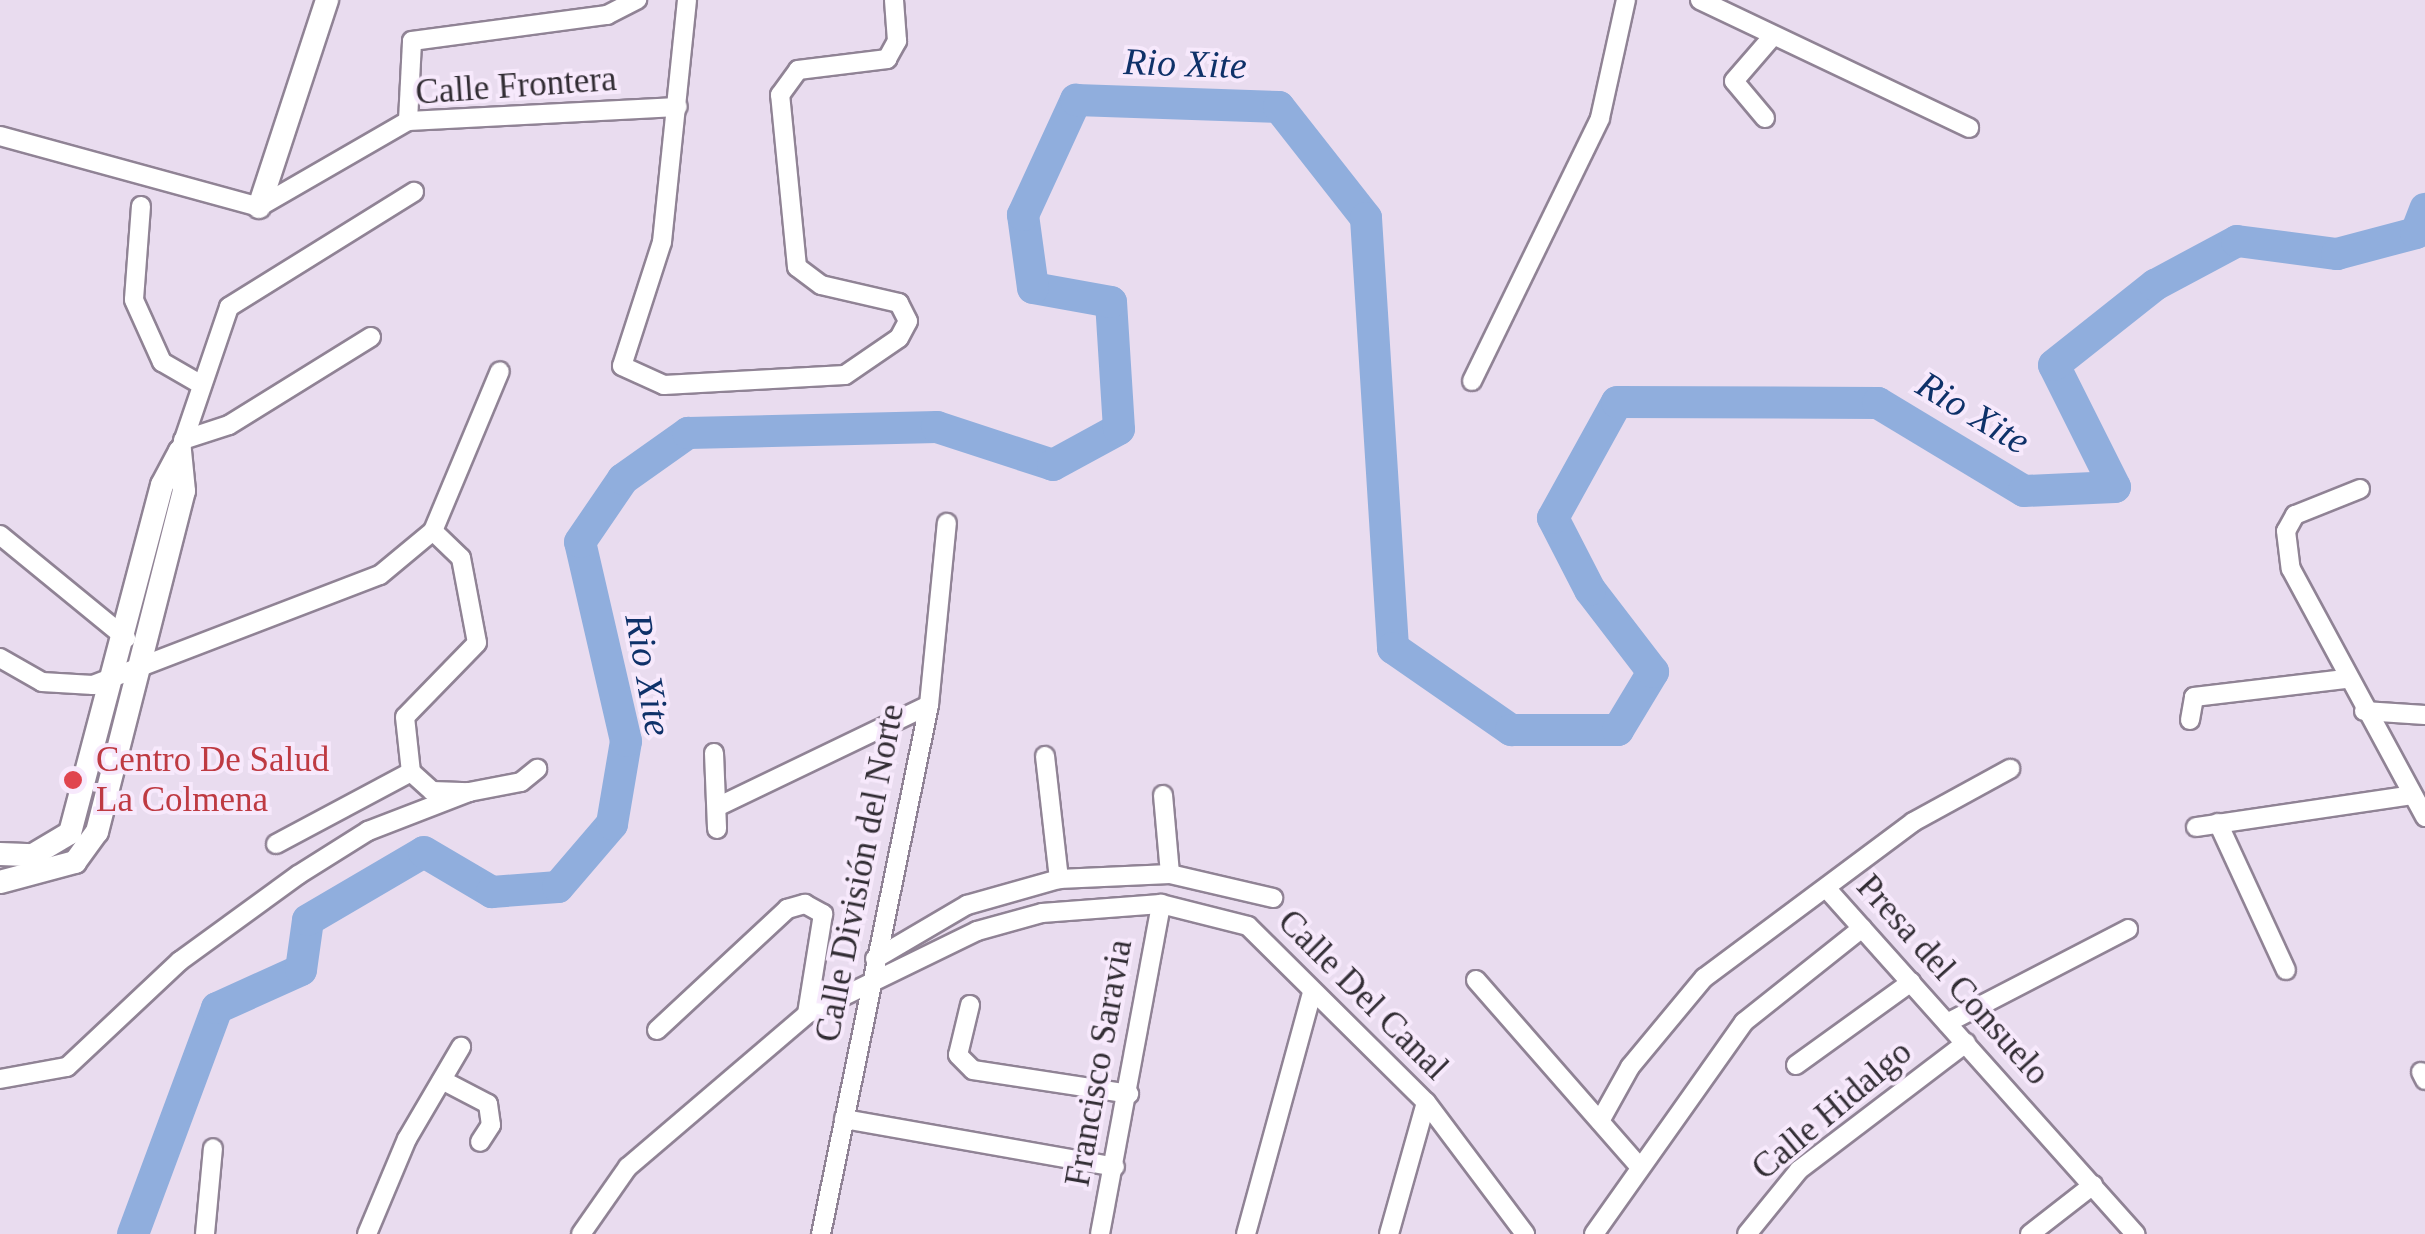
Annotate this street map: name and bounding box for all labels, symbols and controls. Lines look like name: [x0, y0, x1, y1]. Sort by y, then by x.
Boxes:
water label: Rio Xite: [1123, 39, 1247, 89]
street label: Calle Frontera: [414, 58, 618, 114]
water label: Rio Xite: [1908, 362, 2038, 464]
water label: Rio Xite: [615, 610, 681, 740]
street label: Calle División del Norte: [807, 701, 913, 1045]
place label: Centro De Salud La Colmena: [96, 739, 329, 821]
marker: Centro De Salud La Colmena: [60, 767, 86, 793]
street label: Presa del Consuelo: [1848, 866, 2058, 1094]
street label: Calle Del Canal: [1269, 901, 1457, 1089]
street label: Francisco Saravia: [1057, 936, 1141, 1190]
street label: Calle Hidalgo: [1744, 1031, 1920, 1189]

